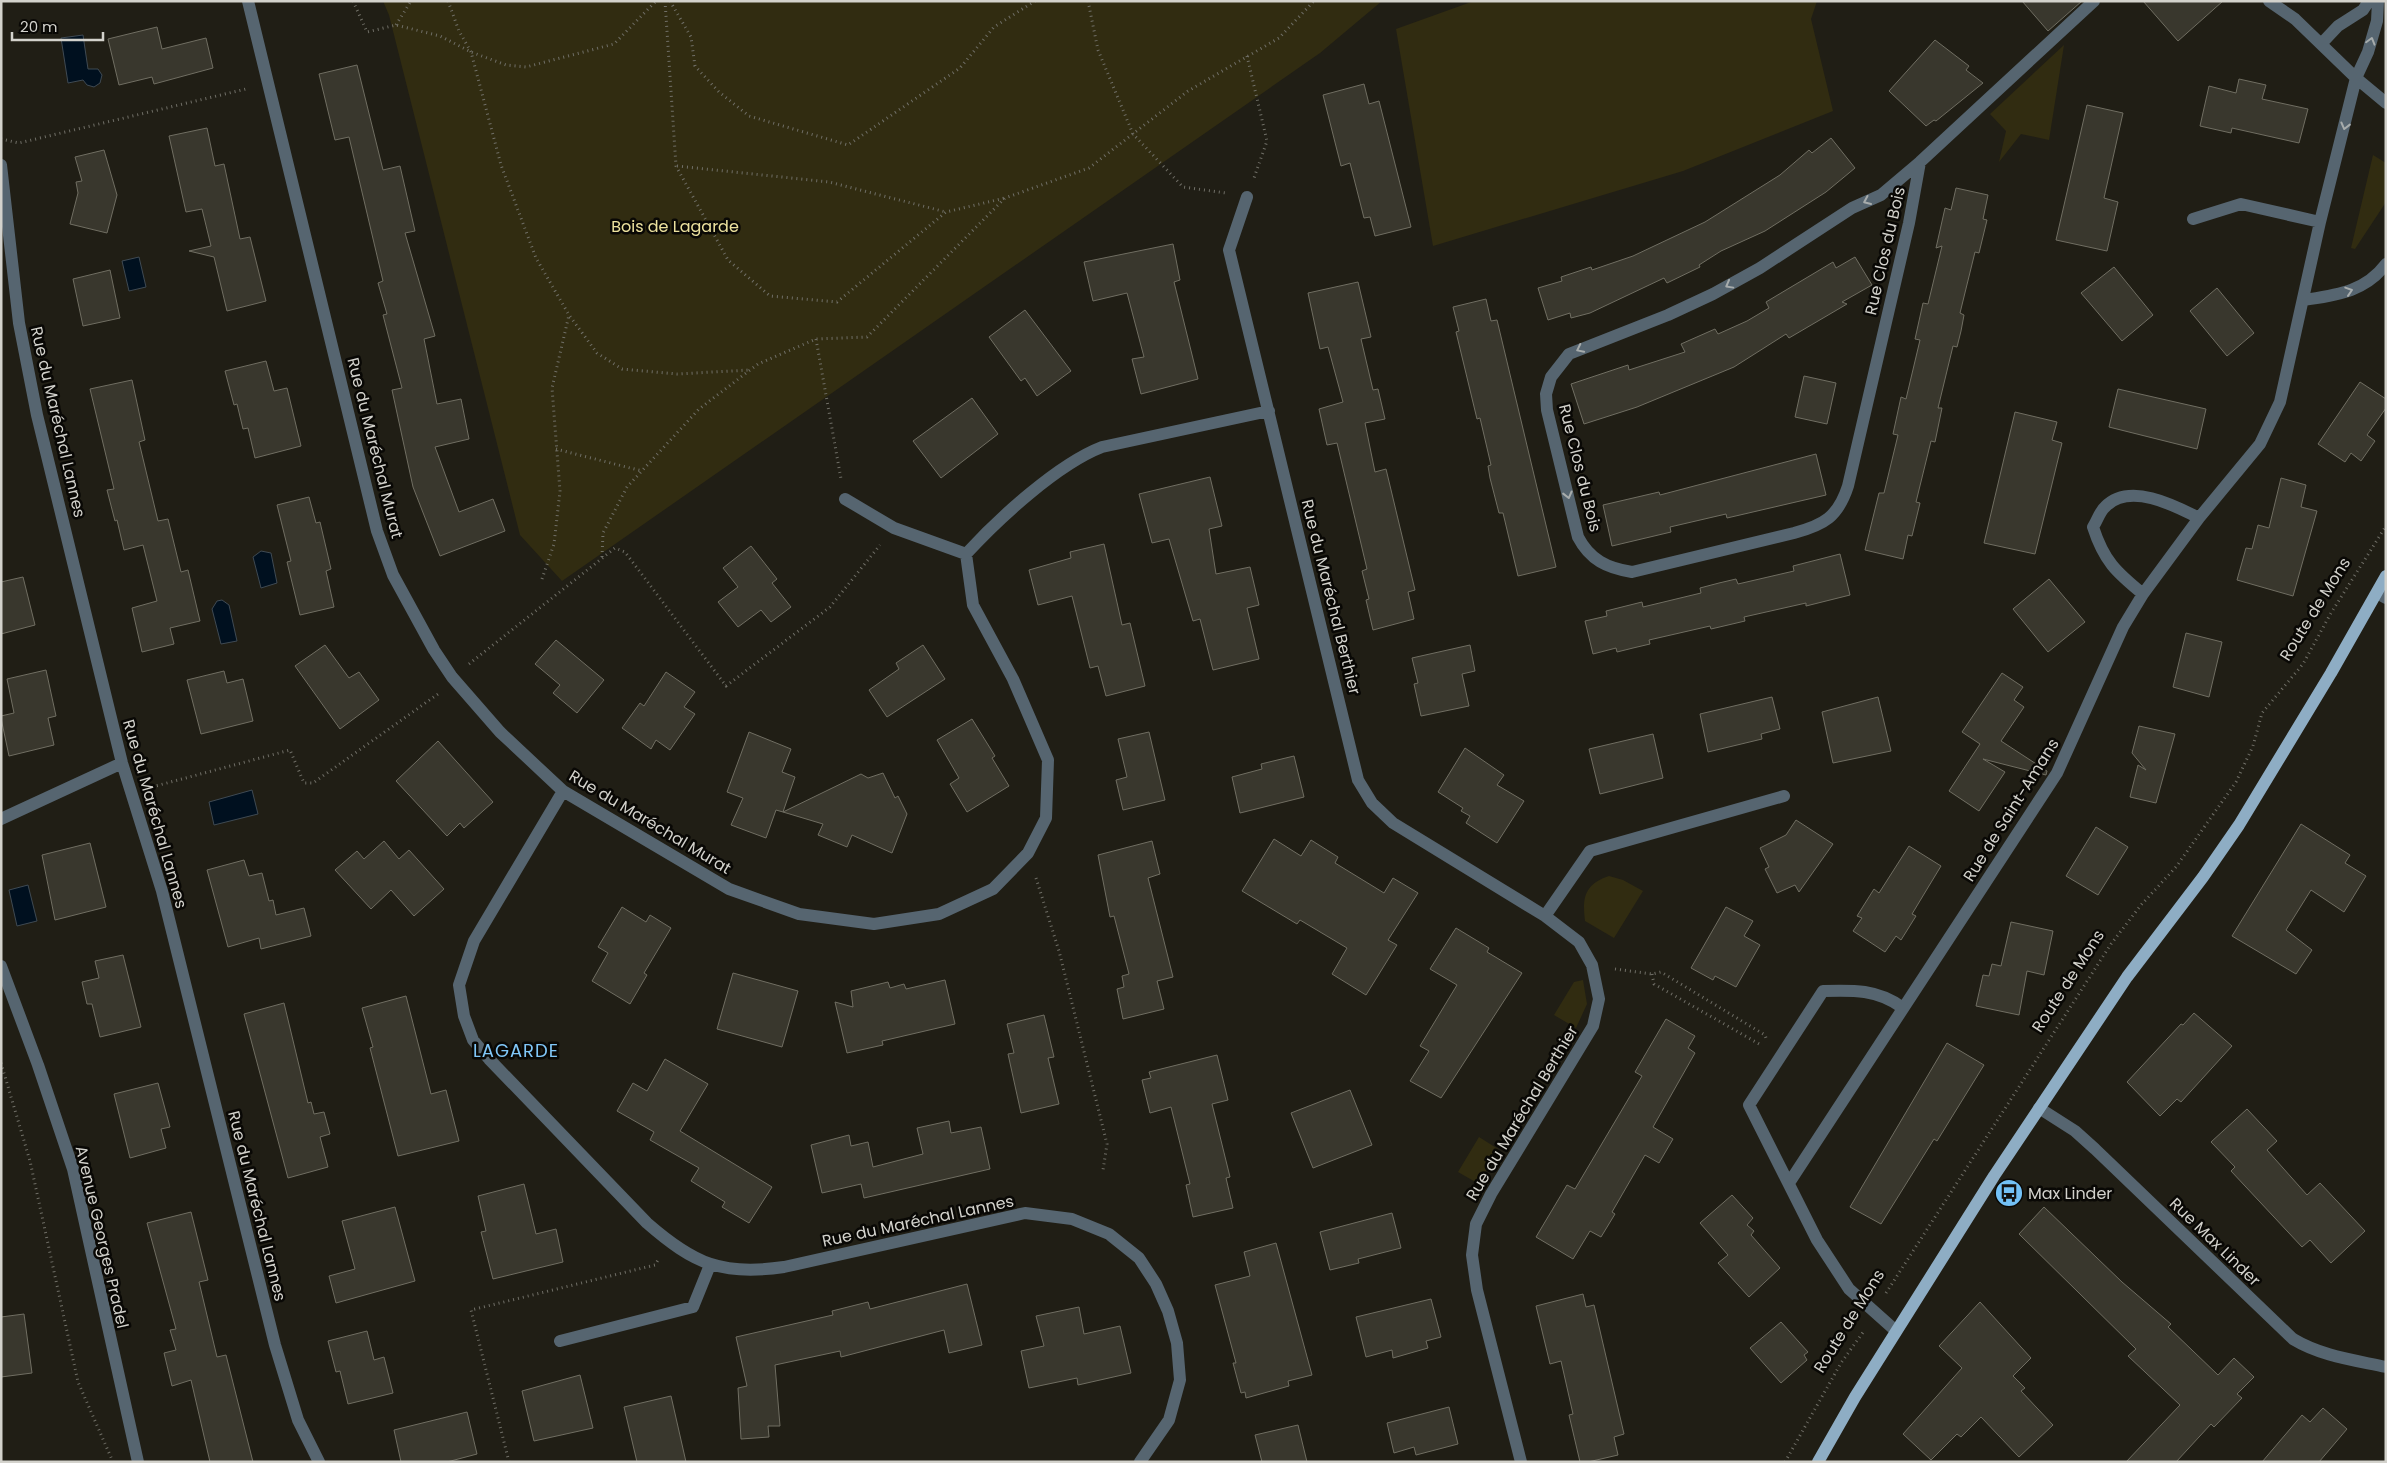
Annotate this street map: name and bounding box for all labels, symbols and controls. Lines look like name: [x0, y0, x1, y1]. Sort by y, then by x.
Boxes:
scale bar: [12, 10, 104, 42]
text: 20 m: [20, 16, 58, 37]
one-way arrow: [2366, 37, 2376, 45]
one-way arrow: [2340, 121, 2351, 130]
street label: Rue Clos du Bois: [1859, 185, 1911, 317]
one-way arrow: [1863, 194, 1872, 205]
park label: Bois de Lagarde: [611, 215, 739, 238]
one-way arrow: [1725, 279, 1734, 289]
one-way arrow: [2345, 287, 2353, 297]
street label: Rue du Maréchal Lannes: [25, 324, 91, 520]
one-way arrow: [1576, 343, 1585, 353]
street label: Rue du Maréchal Murat: [341, 355, 409, 541]
street label: Rue Clos du Bois: [1553, 402, 1607, 534]
one-way arrow: [1562, 491, 1573, 500]
street label: Rue du Maréchal Berthier: [1296, 497, 1366, 697]
street label: Route de Mons: [2274, 553, 2356, 665]
street label: Rue du Maréchal Lannes: [117, 717, 193, 911]
street label: Rue de Saint-Amans: [1958, 734, 2064, 886]
street label: Rue du Maréchal Murat: [565, 764, 736, 880]
street label: Route de Mons: [2026, 925, 2110, 1037]
street label: Rue du Maréchal Berthier: [1461, 1021, 1584, 1205]
district label: LAGARDE: [473, 1038, 559, 1063]
street label: Rue du Maréchal Lannes: [222, 1108, 292, 1304]
street label: Avenue Georges Pradel: [70, 1143, 134, 1331]
bus stop icon: Max Linder: [1994, 1178, 2024, 1208]
place label: Max Linder: [2028, 1182, 2112, 1205]
street label: Rue du Maréchal Lannes: [820, 1189, 1016, 1253]
street label: Rue Max Linder: [2164, 1193, 2266, 1291]
street label: Route de Mons: [1808, 1265, 1890, 1377]

